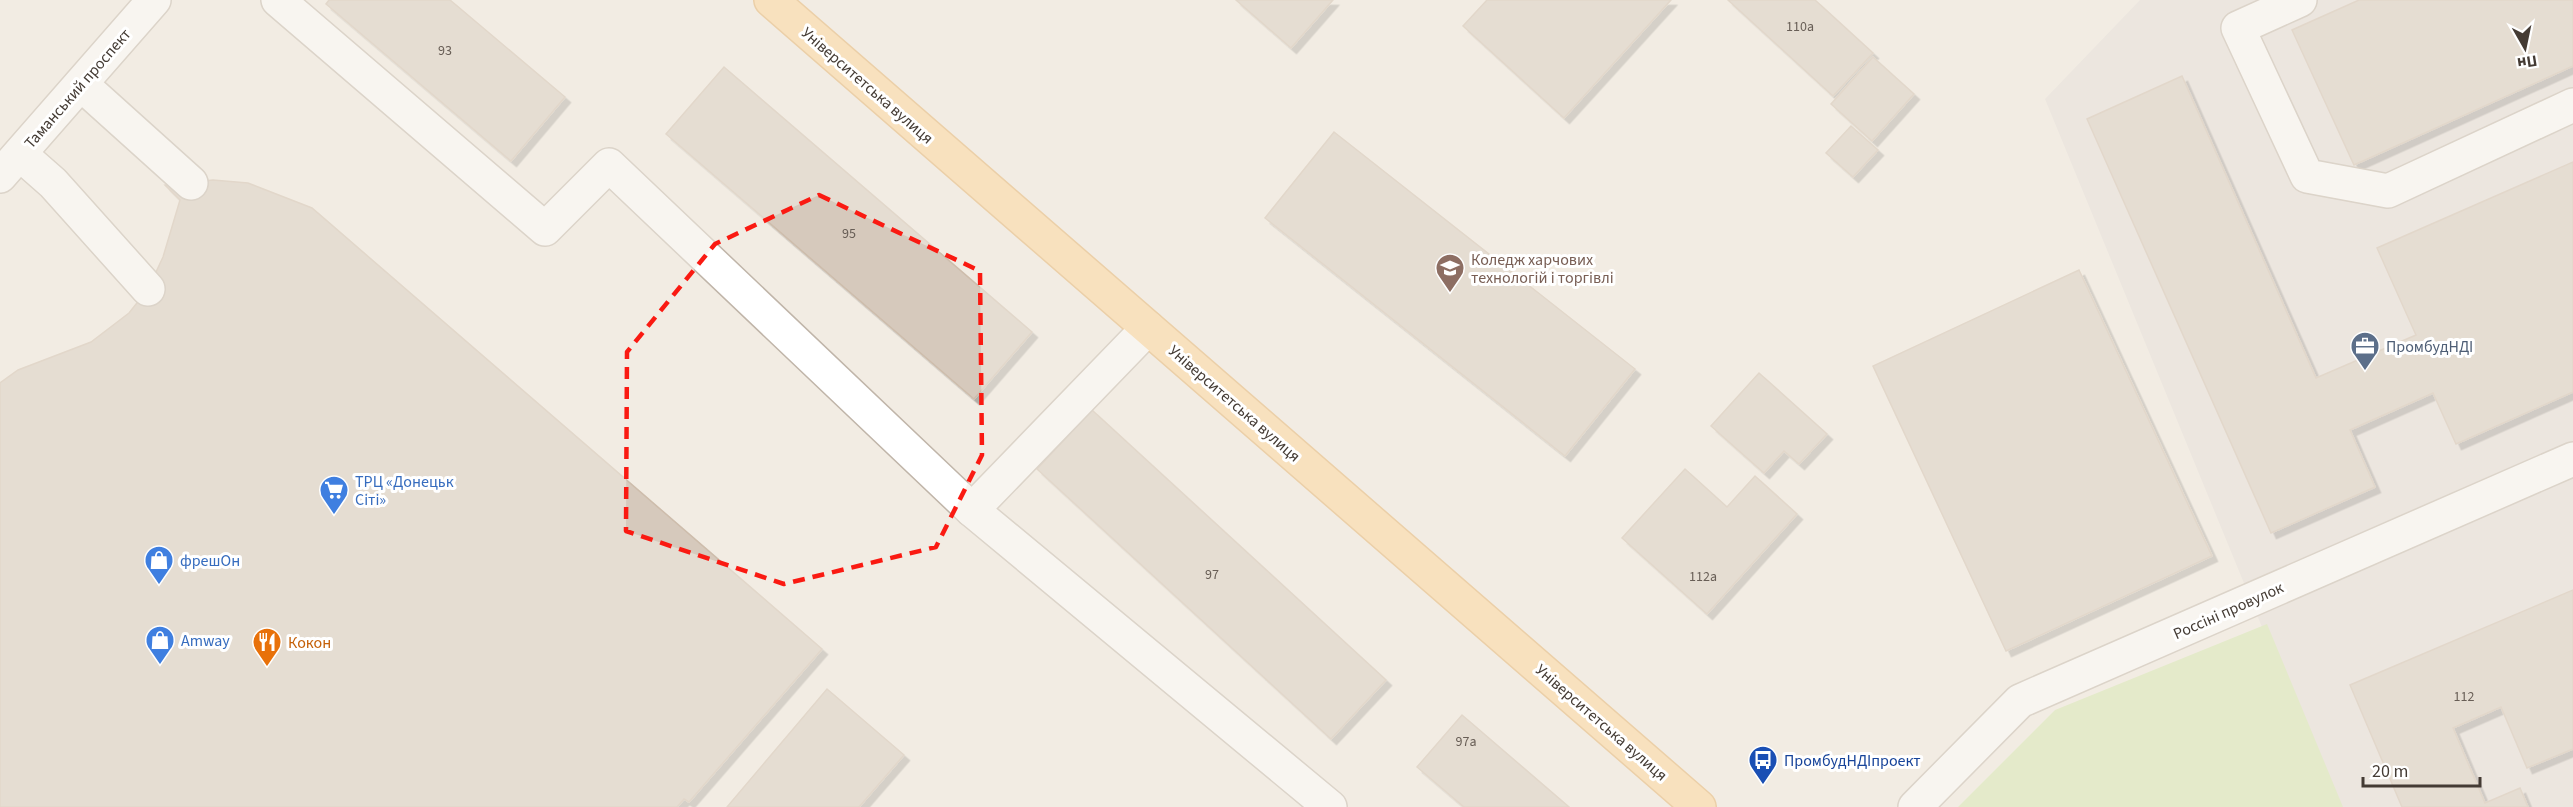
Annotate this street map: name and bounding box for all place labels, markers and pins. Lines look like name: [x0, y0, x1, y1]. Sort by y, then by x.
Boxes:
place label: Коледж харчових технологій і торгівлі: [1471, 249, 1614, 289]
school or university icon: Коледж харчових технологій і торгівлі: [1434, 252, 1466, 294]
office icon: ПромбудНДІ: [2349, 330, 2381, 372]
place label: ПромбудНДІ: [2386, 336, 2473, 358]
place label: ТРЦ «Донецьк Сіті»: [355, 471, 454, 511]
supermarket icon: ТРЦ «Донецьк Сіті»: [318, 474, 350, 516]
shop icon: фрешОн: [143, 544, 175, 586]
place label: фрешОн: [180, 550, 240, 572]
shop icon: Amway: [144, 624, 176, 666]
restaurant icon: Кокон: [251, 626, 283, 668]
place label: Amway: [181, 630, 230, 652]
place label: Кокон: [288, 632, 331, 654]
bus stop icon: ПромбудНДІпроект: [1747, 744, 1779, 786]
place label: ПромбудНДІпроект: [1784, 750, 1921, 772]

